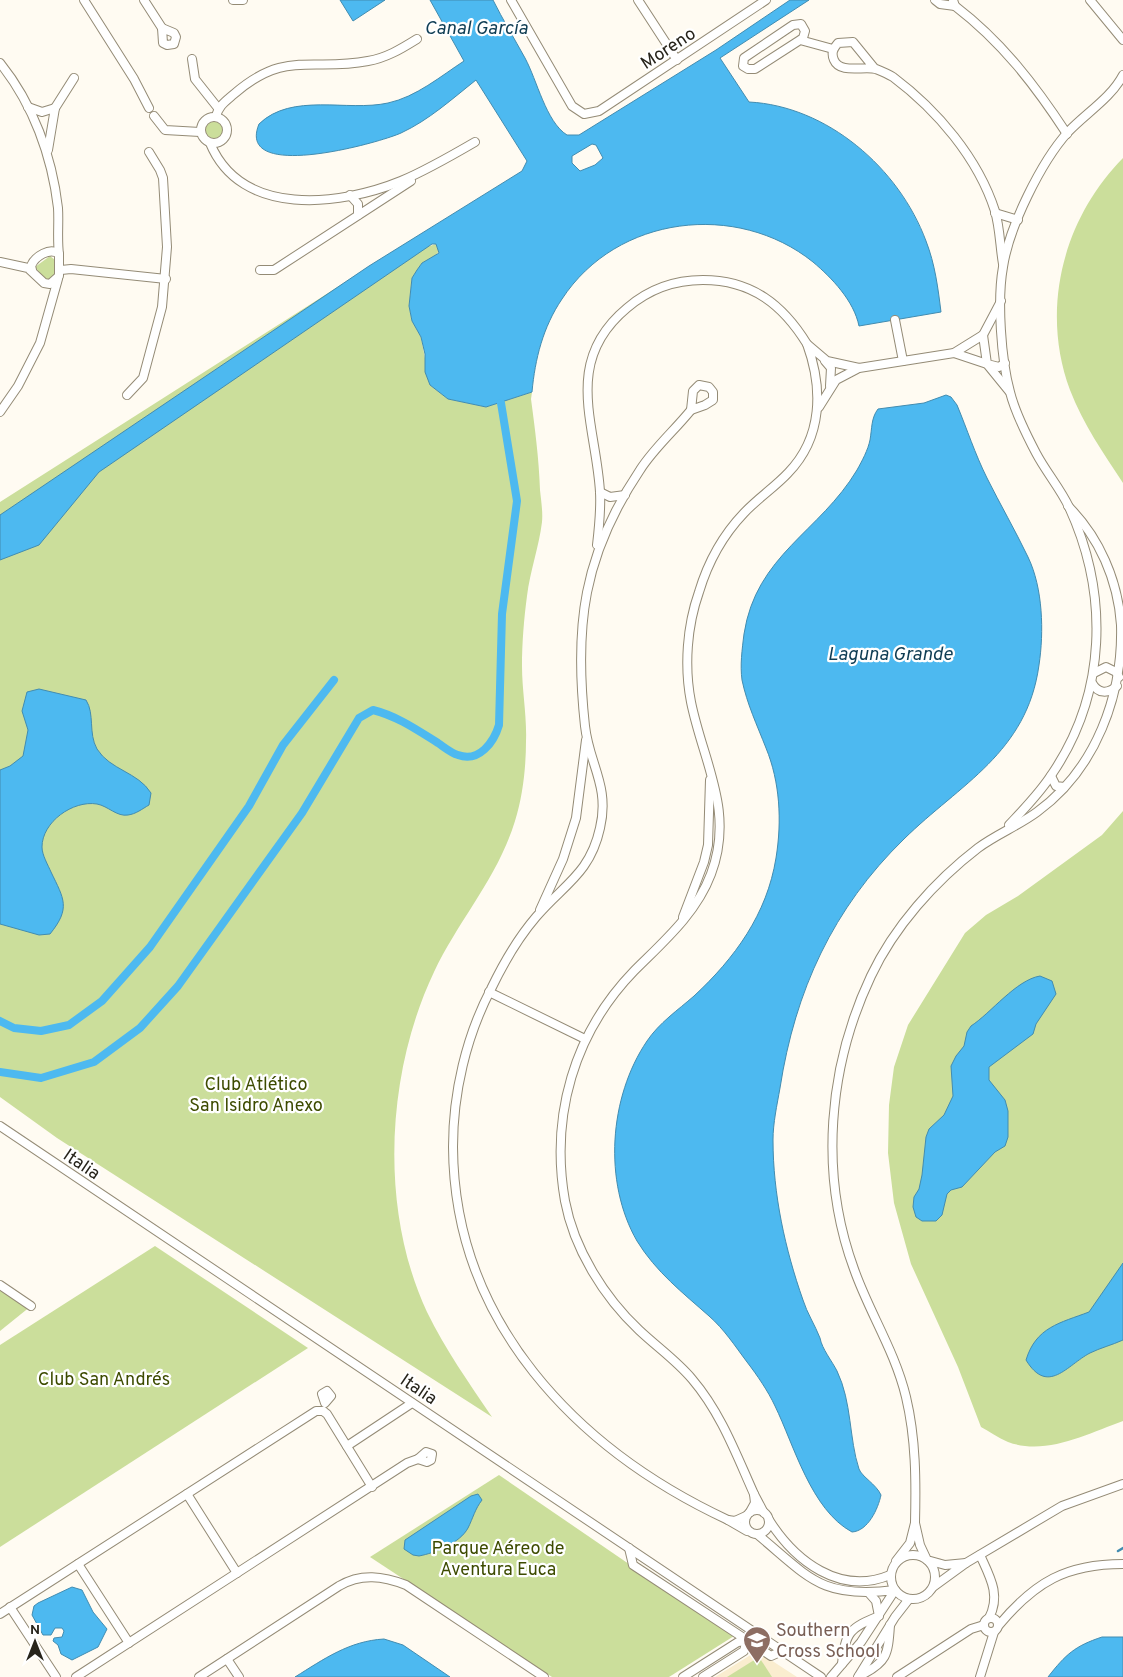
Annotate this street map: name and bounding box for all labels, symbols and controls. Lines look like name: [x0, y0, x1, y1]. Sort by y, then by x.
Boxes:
water label: Canal García: [424, 17, 528, 41]
street label: Moreno: [637, 23, 701, 76]
water label: Laguna Grande: [828, 643, 953, 667]
park label: Club Atlético San Isidro Anexo: [189, 1074, 323, 1118]
street label: Italia: [58, 1145, 104, 1186]
park label: Club San Andrés: [38, 1369, 170, 1392]
street label: Italia: [395, 1370, 441, 1411]
park label: Parque Aéreo de Aventura Euca: [432, 1538, 564, 1582]
north arrow: [10, 1617, 60, 1667]
place label: Southern Cross School: [776, 1620, 880, 1664]
text: N: [30, 1622, 40, 1639]
school or university icon: Southern Cross School: [742, 1625, 772, 1664]

